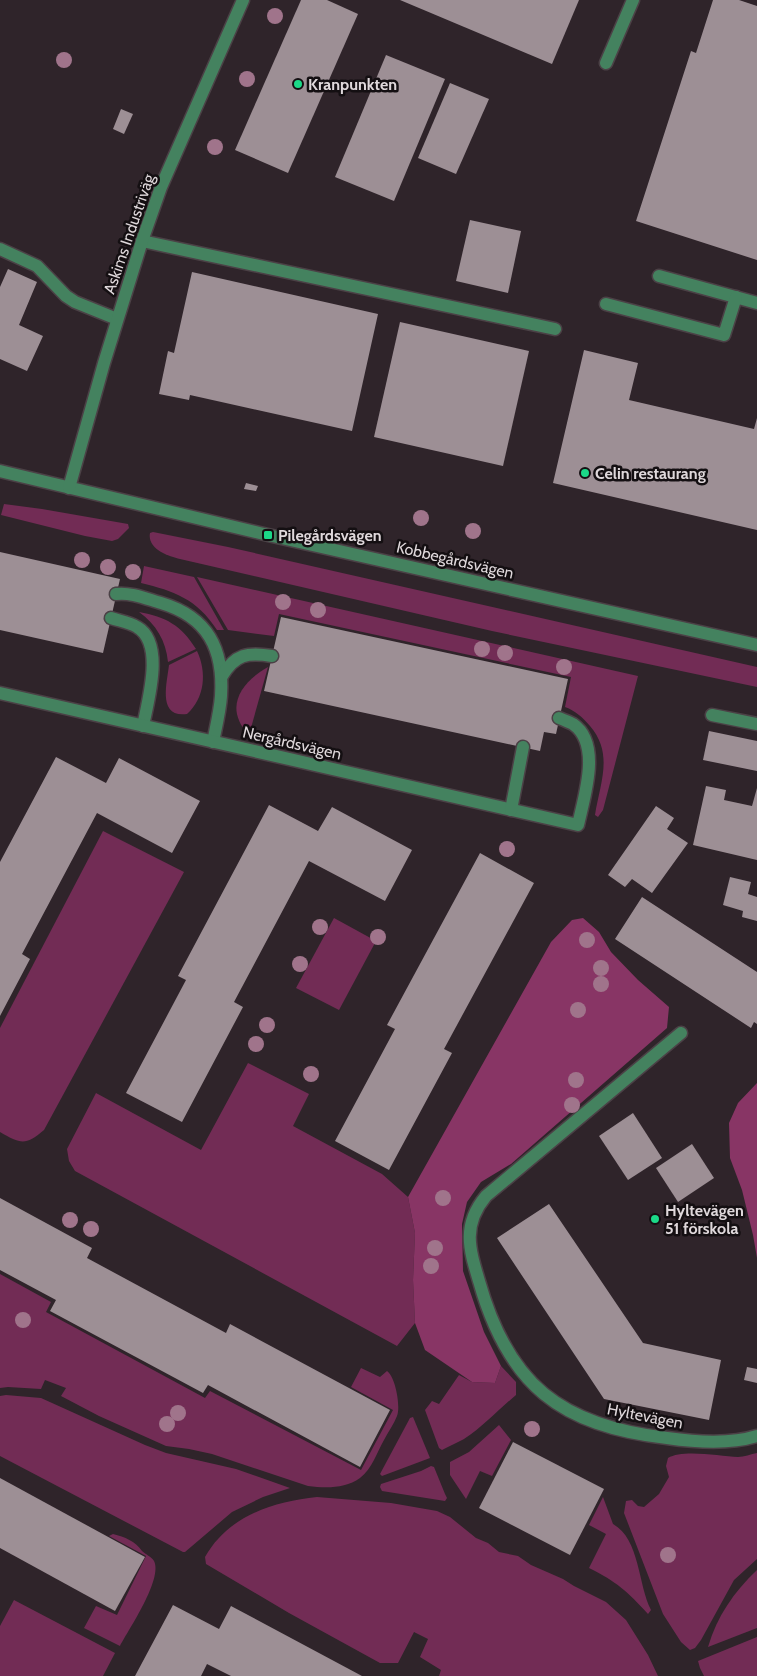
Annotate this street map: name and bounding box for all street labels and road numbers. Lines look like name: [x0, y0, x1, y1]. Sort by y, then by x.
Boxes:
street label: Askims Industriväg: [100, 171, 159, 296]
street label: Kobbegårdsvägen: [394, 537, 516, 583]
street label: Nergårdsvägen: [241, 722, 343, 764]
street label: Hyltevägen: [605, 1399, 685, 1433]

